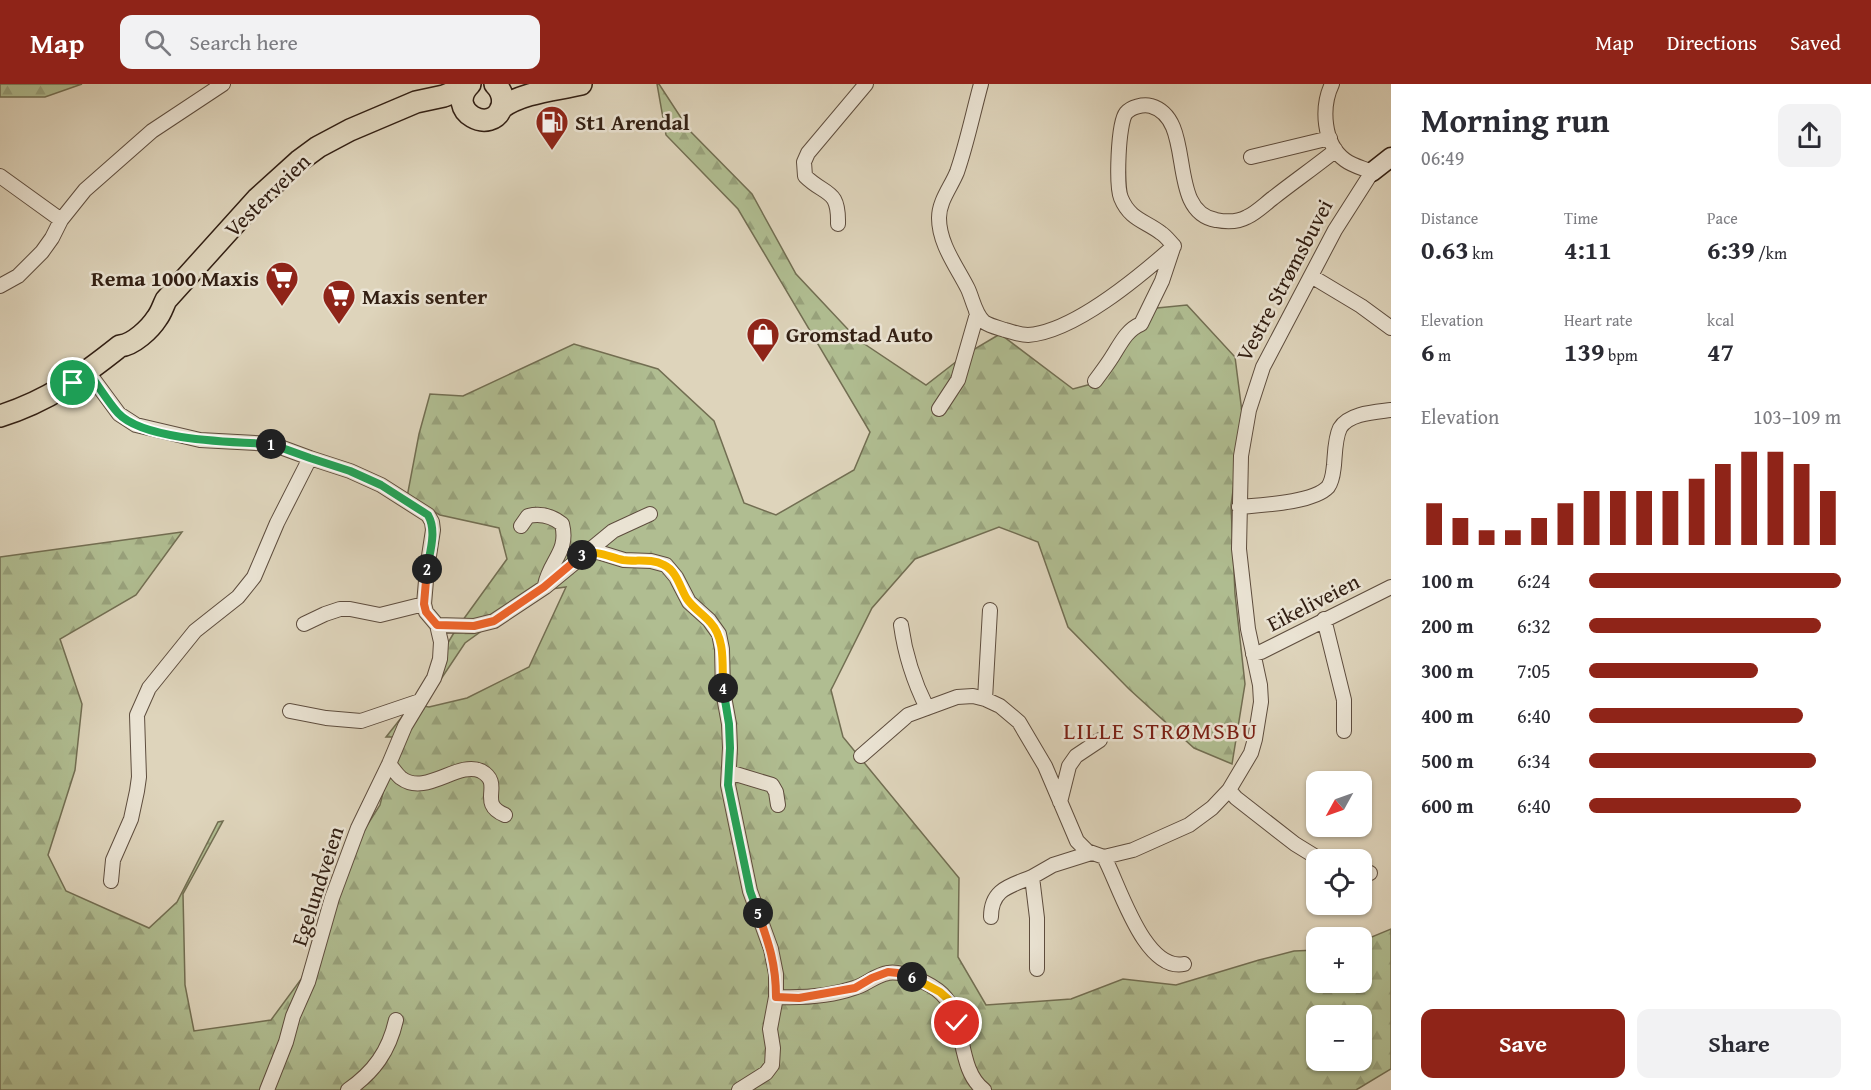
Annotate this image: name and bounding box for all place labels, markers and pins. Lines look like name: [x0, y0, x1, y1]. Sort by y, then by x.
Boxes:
fuel station icon: St1 Arendal: [534, 104, 570, 151]
place label: St1 Arendal: [575, 106, 690, 138]
supermarket icon: Rema 1000 Maxis: [264, 260, 300, 307]
place label: Rema 1000 Maxis: [91, 262, 259, 294]
supermarket icon: Maxis senter: [321, 278, 357, 325]
place label: Maxis senter: [362, 280, 487, 312]
shop icon: Gromstad Auto: [745, 316, 781, 363]
place label: Gromstad Auto: [786, 318, 933, 350]
pin: [47, 357, 98, 408]
pin: 1: [256, 429, 286, 459]
pin: 3: [567, 540, 597, 570]
pin: 2: [412, 554, 442, 584]
pin: 4: [708, 673, 738, 703]
pin: 5: [743, 898, 773, 928]
pin: 6: [897, 962, 927, 992]
pin: [931, 997, 982, 1048]

